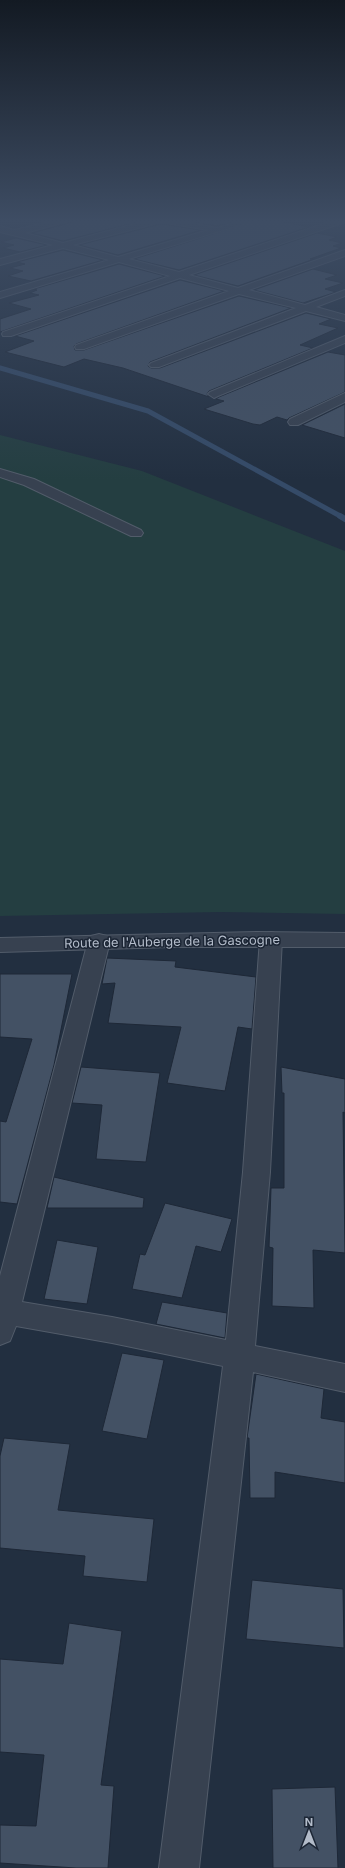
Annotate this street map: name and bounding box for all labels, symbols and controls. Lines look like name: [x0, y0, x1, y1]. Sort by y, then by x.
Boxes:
street label: Route de l'Auberge de la Gascogne: [64, 931, 280, 951]
north arrow: [289, 1812, 329, 1852]
text: N: [305, 1815, 313, 1829]

